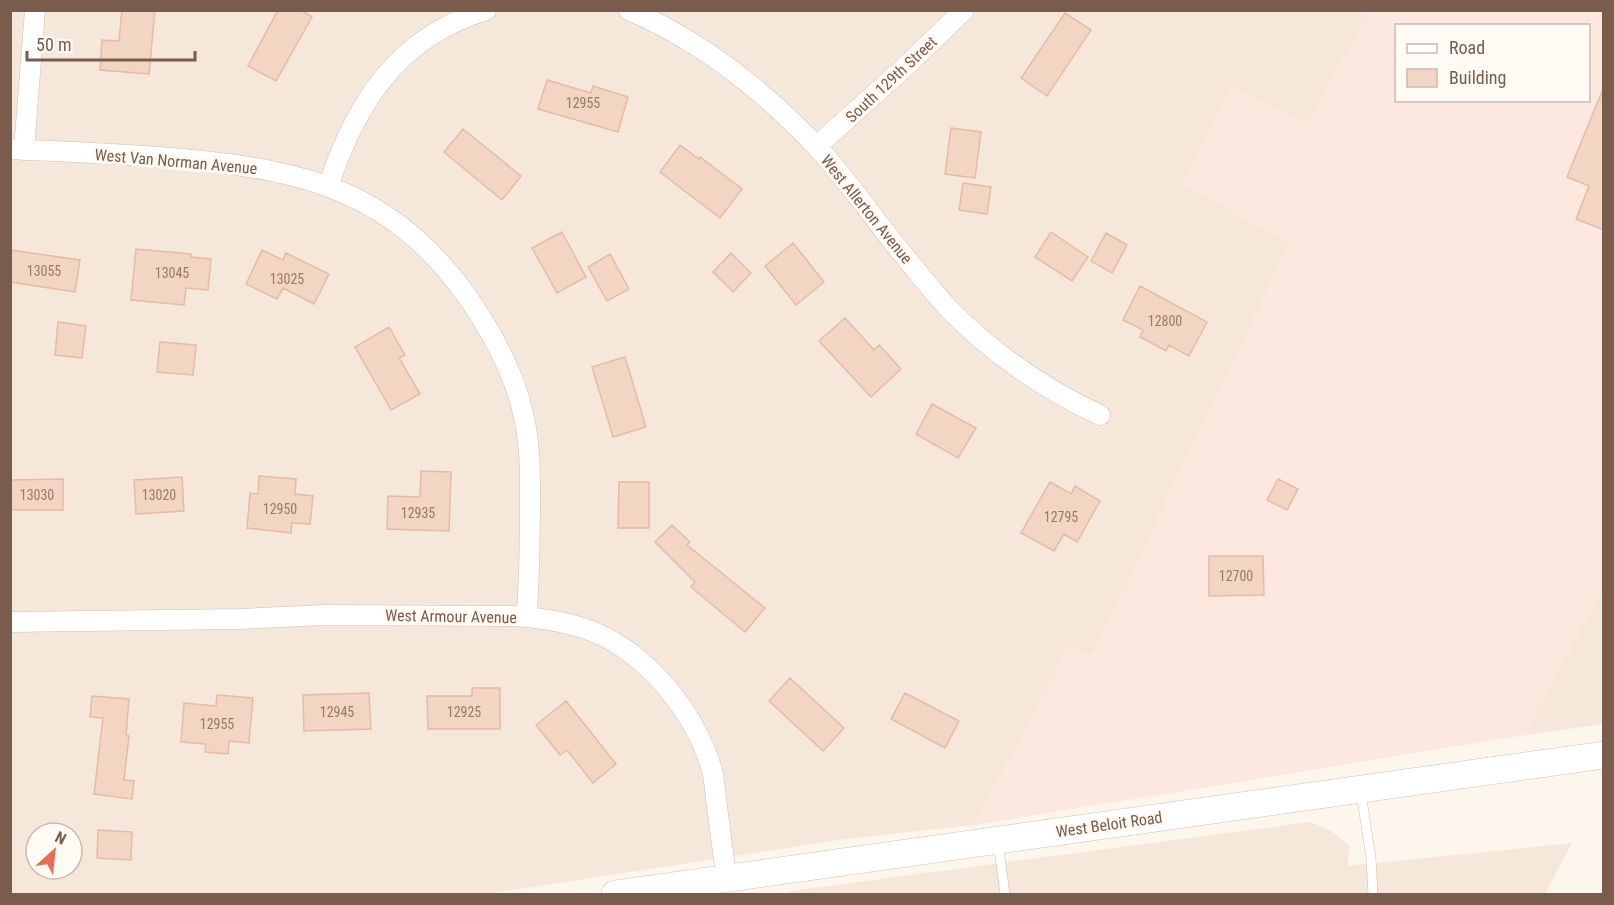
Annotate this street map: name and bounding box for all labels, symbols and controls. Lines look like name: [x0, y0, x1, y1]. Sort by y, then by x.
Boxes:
scale bar: [27, 24, 195, 62]
legend: [1395, 24, 1590, 102]
street label: South 129th Street: [842, 32, 941, 126]
text: 50 m: [36, 34, 71, 55]
text: Road: [1449, 37, 1485, 58]
text: Building: [1449, 67, 1506, 88]
house number: 12955: [566, 95, 600, 111]
street label: West Van Norman Avenue: [94, 145, 258, 178]
street label: West Allerton Avenue: [817, 151, 916, 268]
house number: 13055: [27, 263, 61, 279]
house number: 13045: [155, 265, 189, 281]
house number: 13025: [270, 271, 304, 287]
house number: 12800: [1148, 313, 1182, 329]
house number: 13030: [20, 487, 54, 503]
house number: 13020: [142, 487, 176, 503]
house number: 12950: [263, 501, 297, 517]
house number: 12935: [401, 505, 435, 521]
house number: 12795: [1044, 509, 1078, 525]
house number: 12700: [1219, 568, 1253, 584]
street label: West Armour Avenue: [385, 606, 517, 627]
house number: 12945: [320, 704, 354, 720]
house number: 12925: [447, 704, 481, 720]
house number: 12955: [200, 716, 234, 732]
street label: West Beloit Road: [1055, 808, 1164, 841]
north arrow: [24, 821, 84, 881]
text: N: [52, 827, 69, 849]

